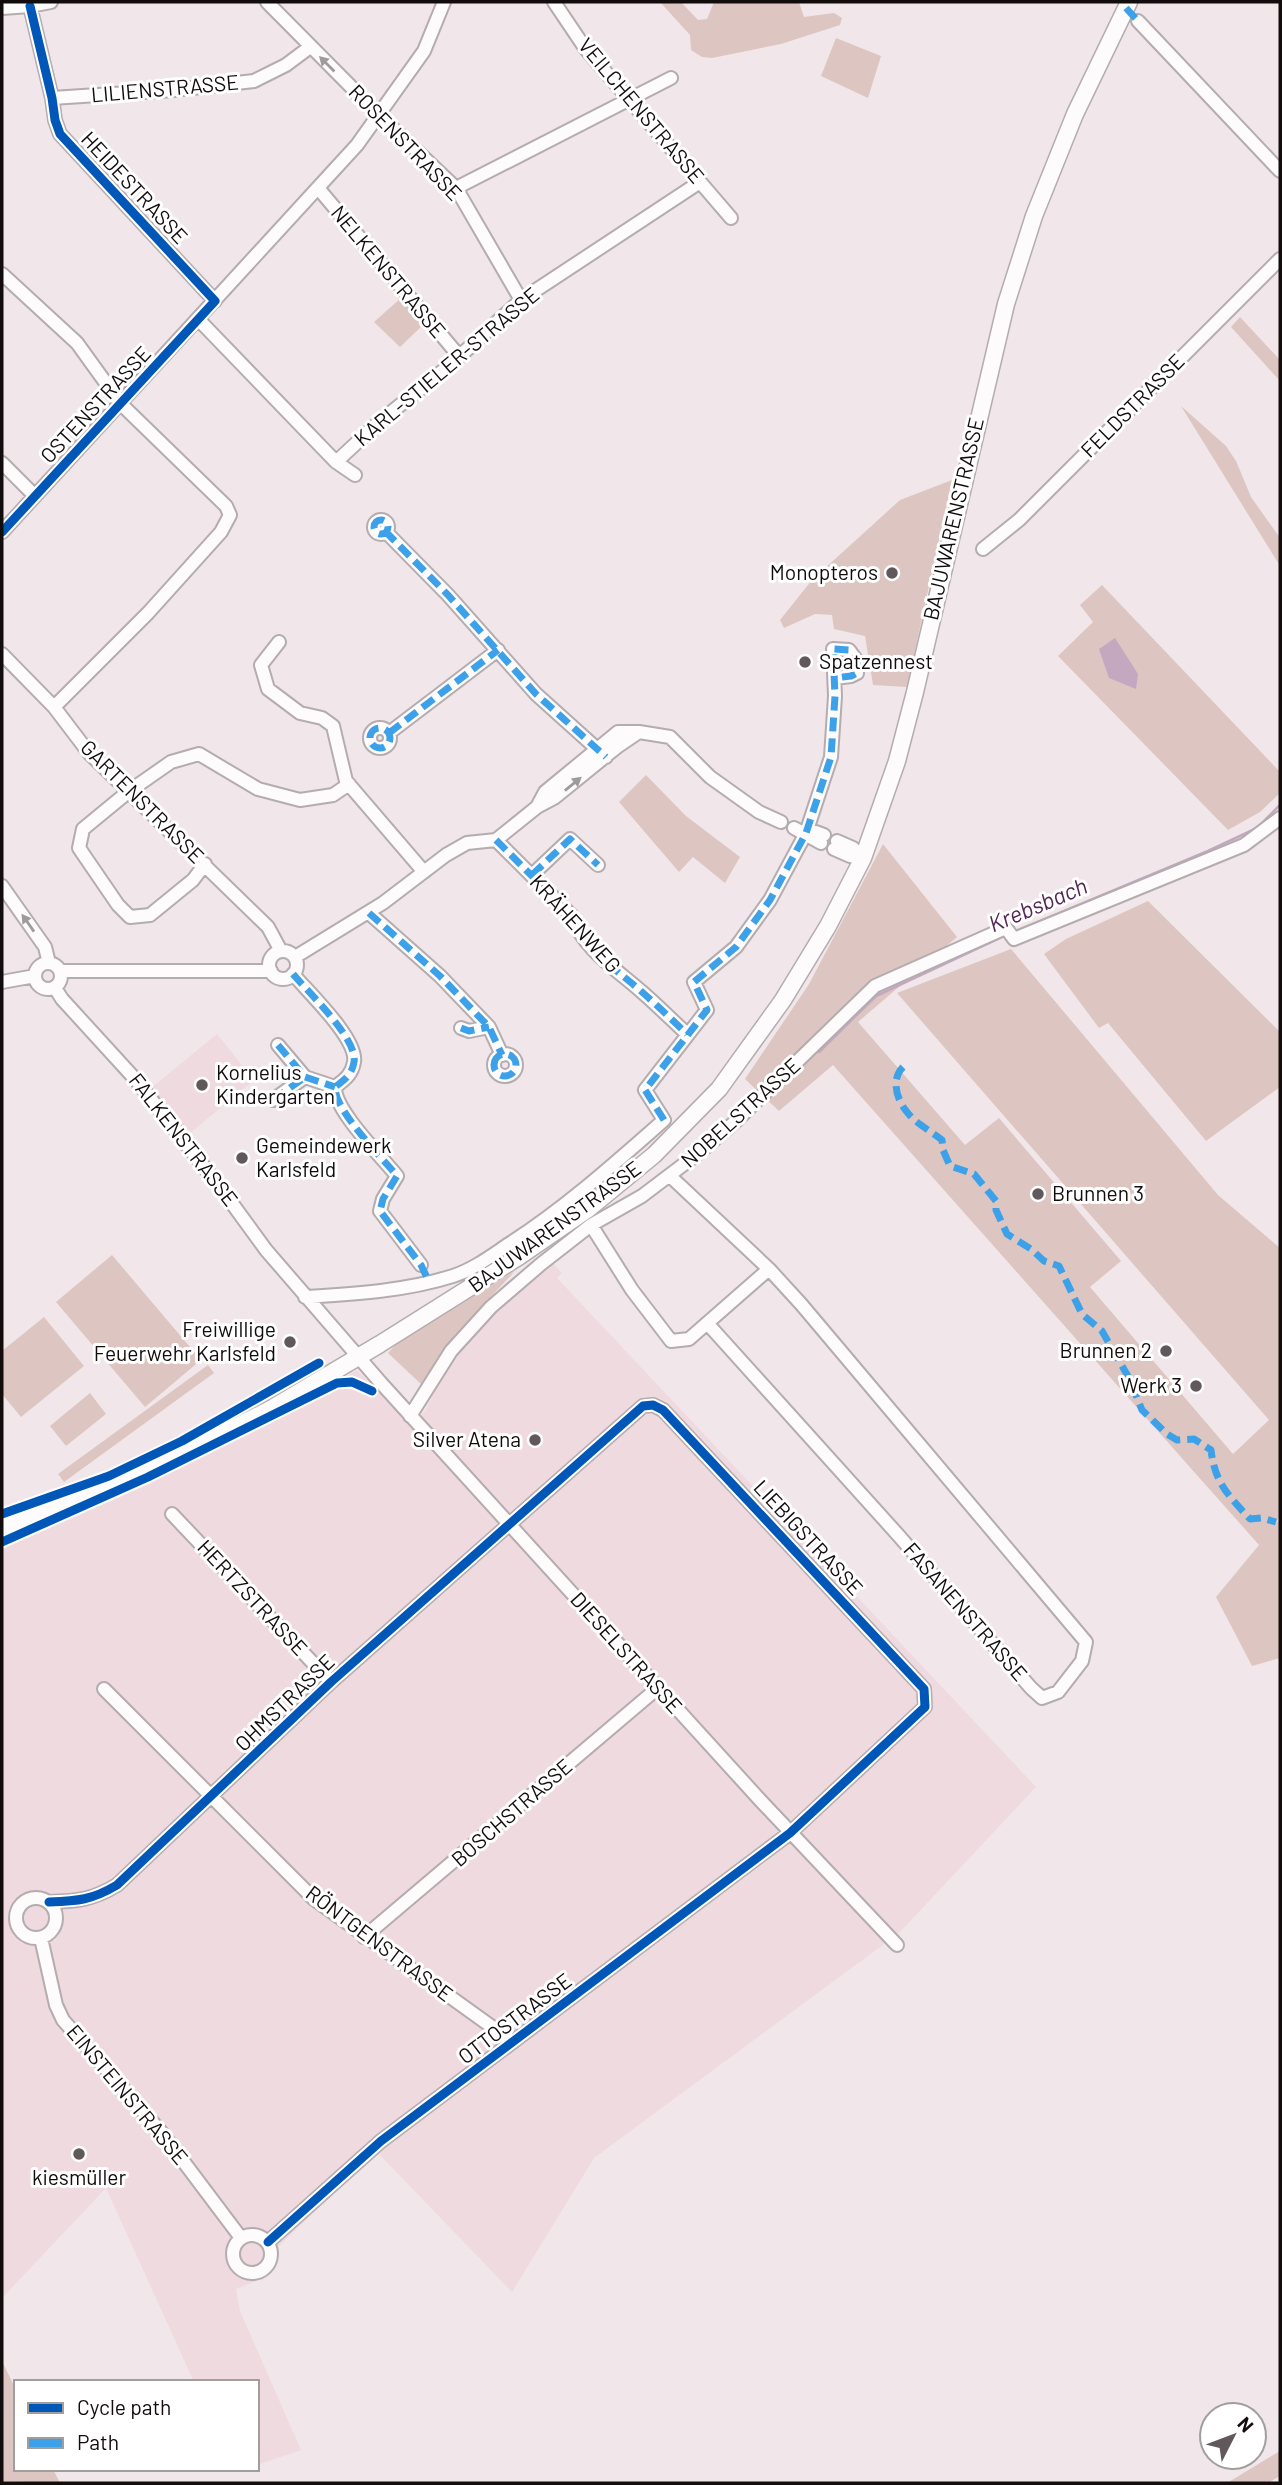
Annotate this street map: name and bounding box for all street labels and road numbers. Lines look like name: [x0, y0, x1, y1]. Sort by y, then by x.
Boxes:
street label: VEILCHENSTRASSE: [574, 32, 710, 188]
street label: LILIENSTRASSE: [90, 69, 240, 106]
street label: ROSENSTRASSE: [344, 79, 468, 205]
street label: HEIDESTRASSE: [77, 126, 193, 248]
street label: NELKENSTRASSE: [327, 200, 452, 342]
street label: KARL-STIELER-STRASSE: [349, 281, 543, 450]
street label: OSTENSTRASSE: [34, 340, 155, 467]
street label: FELDSTRASSE: [1075, 348, 1189, 462]
street label: BAJUWARENSTRASSE: [917, 415, 988, 622]
street label: GARTENSTRASSE: [76, 734, 210, 868]
street label: KRÄHENWEG: [525, 869, 627, 977]
street label: NOBELSTRASSE: [675, 1052, 805, 1172]
street label: FALKENSTRASSE: [124, 1068, 244, 1211]
street label: BAJUWARENSTRASSE: [463, 1155, 645, 1297]
street label: LIEBIGSTRASSE: [749, 1474, 869, 1600]
street label: HERTZSTRASSE: [193, 1534, 313, 1660]
street label: FASANENSTRASSE: [899, 1537, 1033, 1685]
street label: DIESELSTRASSE: [566, 1586, 688, 1718]
street label: OHMSTRASSE: [229, 1648, 339, 1756]
street label: BOSCHSTRASSE: [446, 1753, 576, 1871]
street label: RÖNTGENSTRASSE: [302, 1879, 458, 2006]
street label: OTTOSTRASSE: [452, 1967, 576, 2069]
street label: EINSTEINSTRASSE: [62, 2019, 194, 2169]

